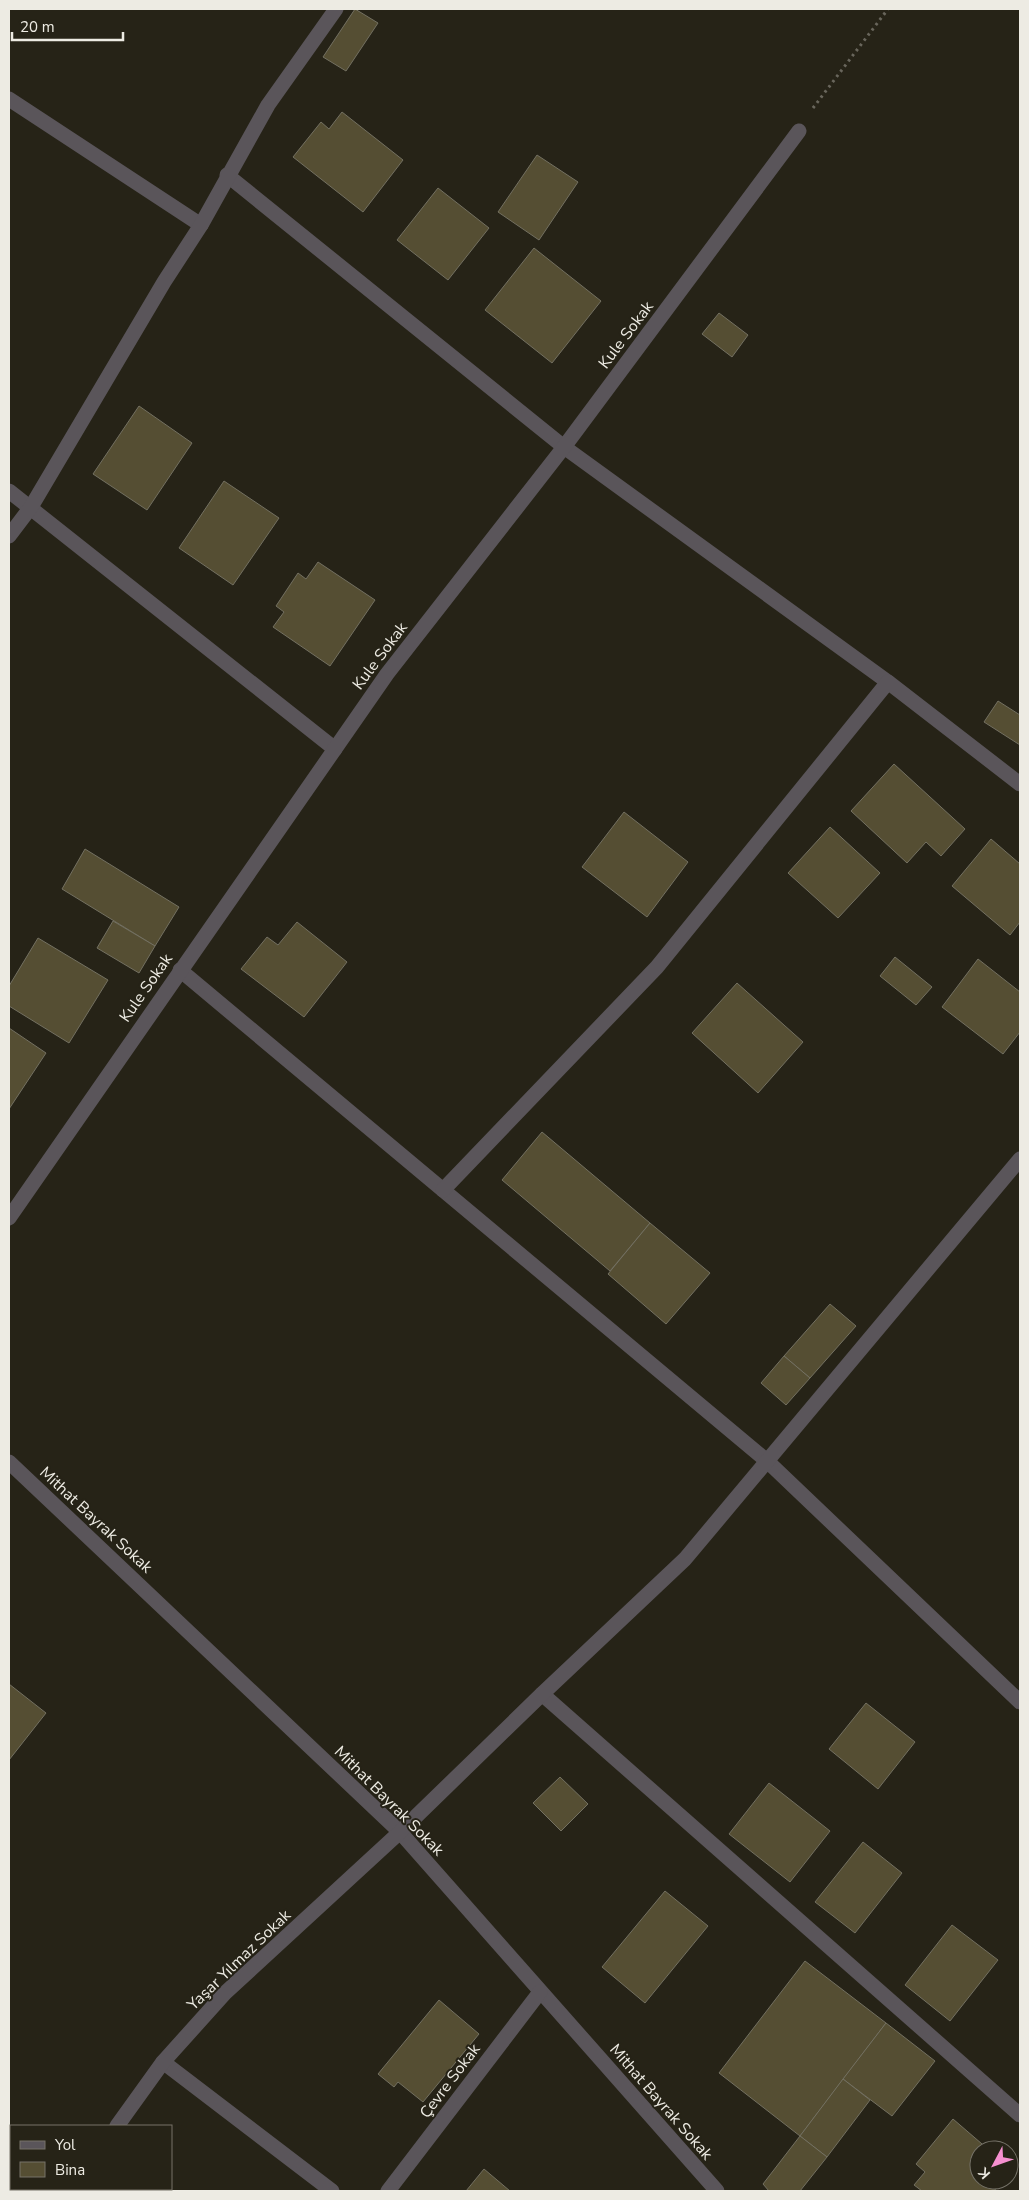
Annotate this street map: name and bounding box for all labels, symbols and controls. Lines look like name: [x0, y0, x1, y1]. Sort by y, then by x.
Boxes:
scale bar: [12, 10, 124, 42]
text: 20 m: [20, 17, 55, 37]
street label: Kule Sokak: [593, 296, 659, 373]
street label: Kule Sokak: [347, 617, 413, 694]
street label: Kule Sokak: [114, 948, 178, 1027]
street label: Mithat Bayrak Sokak: [35, 1462, 158, 1579]
street label: Mithat Bayrak Sokak: [329, 1741, 449, 1861]
street label: Yaşar Yılmaz Sokak: [182, 1904, 296, 2016]
street label: Çevre Sokak: [415, 2038, 486, 2123]
street label: Mithat Bayrak Sokak: [604, 2039, 718, 2165]
legend: [10, 2125, 172, 2190]
text: Yol: [54, 2135, 76, 2155]
north arrow: [969, 2140, 1019, 2190]
text: Bina: [55, 2160, 85, 2180]
text: K: [974, 2163, 995, 2183]

